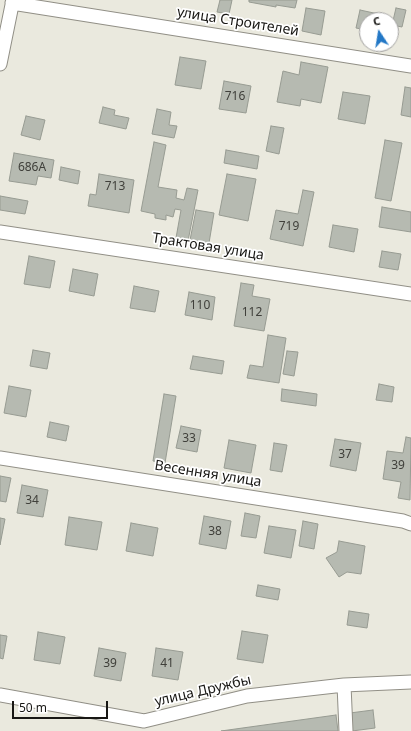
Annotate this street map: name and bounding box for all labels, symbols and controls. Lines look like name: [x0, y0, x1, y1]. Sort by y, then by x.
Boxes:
street label: улица Строителей: [176, 4, 300, 40]
north arrow: [359, 12, 399, 52]
text: С: [372, 13, 382, 29]
house number: 716: [225, 90, 245, 104]
house number: 686А: [18, 161, 46, 175]
house number: 713: [105, 180, 125, 194]
house number: 719: [279, 220, 299, 234]
street label: Трактовая улица: [151, 230, 265, 264]
house number: 110: [190, 299, 210, 313]
house number: 112: [242, 306, 262, 320]
house number: 33: [182, 432, 196, 446]
house number: 37: [338, 448, 352, 462]
street label: Весенняя улица: [153, 457, 263, 491]
house number: 39: [391, 459, 405, 473]
house number: 34: [25, 494, 39, 508]
house number: 38: [208, 525, 222, 539]
house number: 39: [103, 657, 117, 671]
house number: 41: [160, 657, 174, 671]
street label: улица Дружбы: [153, 672, 253, 710]
scale bar: [14, 693, 110, 719]
text: 50 m: [19, 699, 47, 716]

